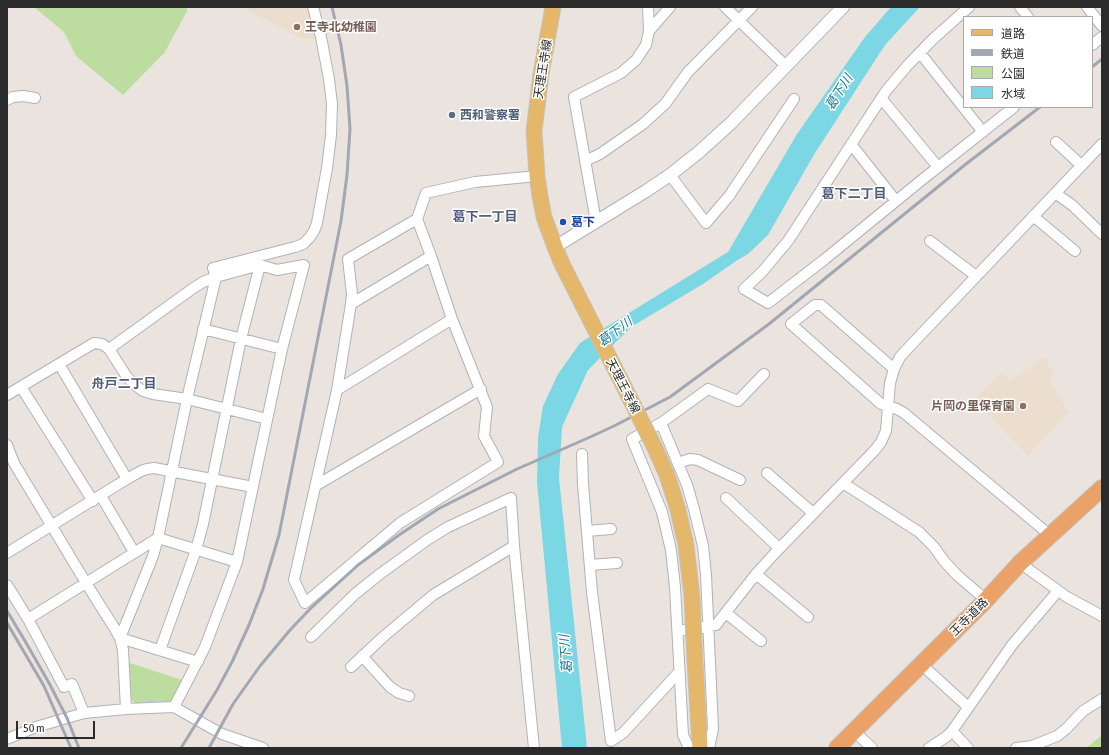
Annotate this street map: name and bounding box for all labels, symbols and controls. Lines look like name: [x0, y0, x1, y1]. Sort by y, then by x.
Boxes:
legend: [963, 16, 1093, 108]
place label: 王寺北幼稚園: [305, 20, 377, 34]
marker: 王寺北幼稚園: [292, 22, 302, 32]
text: 道路: [1001, 27, 1025, 41]
street label: 天理王寺線: [531, 38, 555, 100]
text: 鉄道: [1001, 47, 1025, 61]
text: 公園: [1001, 67, 1025, 81]
water label: 葛下川: [822, 71, 856, 113]
text: 水域: [1001, 87, 1025, 101]
place label: 西和警察署: [460, 108, 520, 122]
marker: 西和警察署: [447, 110, 457, 120]
district label: 葛下二丁目: [822, 186, 886, 202]
district label: 葛下一丁目: [453, 209, 517, 225]
place label: 葛下: [571, 215, 595, 229]
marker: 葛下: [558, 217, 568, 227]
water label: 葛下川: [595, 314, 635, 350]
street label: 天理王寺線: [603, 356, 643, 416]
district label: 舟戸二丁目: [92, 376, 156, 392]
place label: 片岡の里保育園: [931, 399, 1015, 413]
marker: 片岡の里保育園: [1018, 401, 1028, 411]
street label: 王寺道路: [947, 595, 991, 639]
water label: 葛下川: [557, 634, 575, 674]
scale bar: [18, 713, 97, 739]
text: 50 m: [23, 721, 45, 735]

